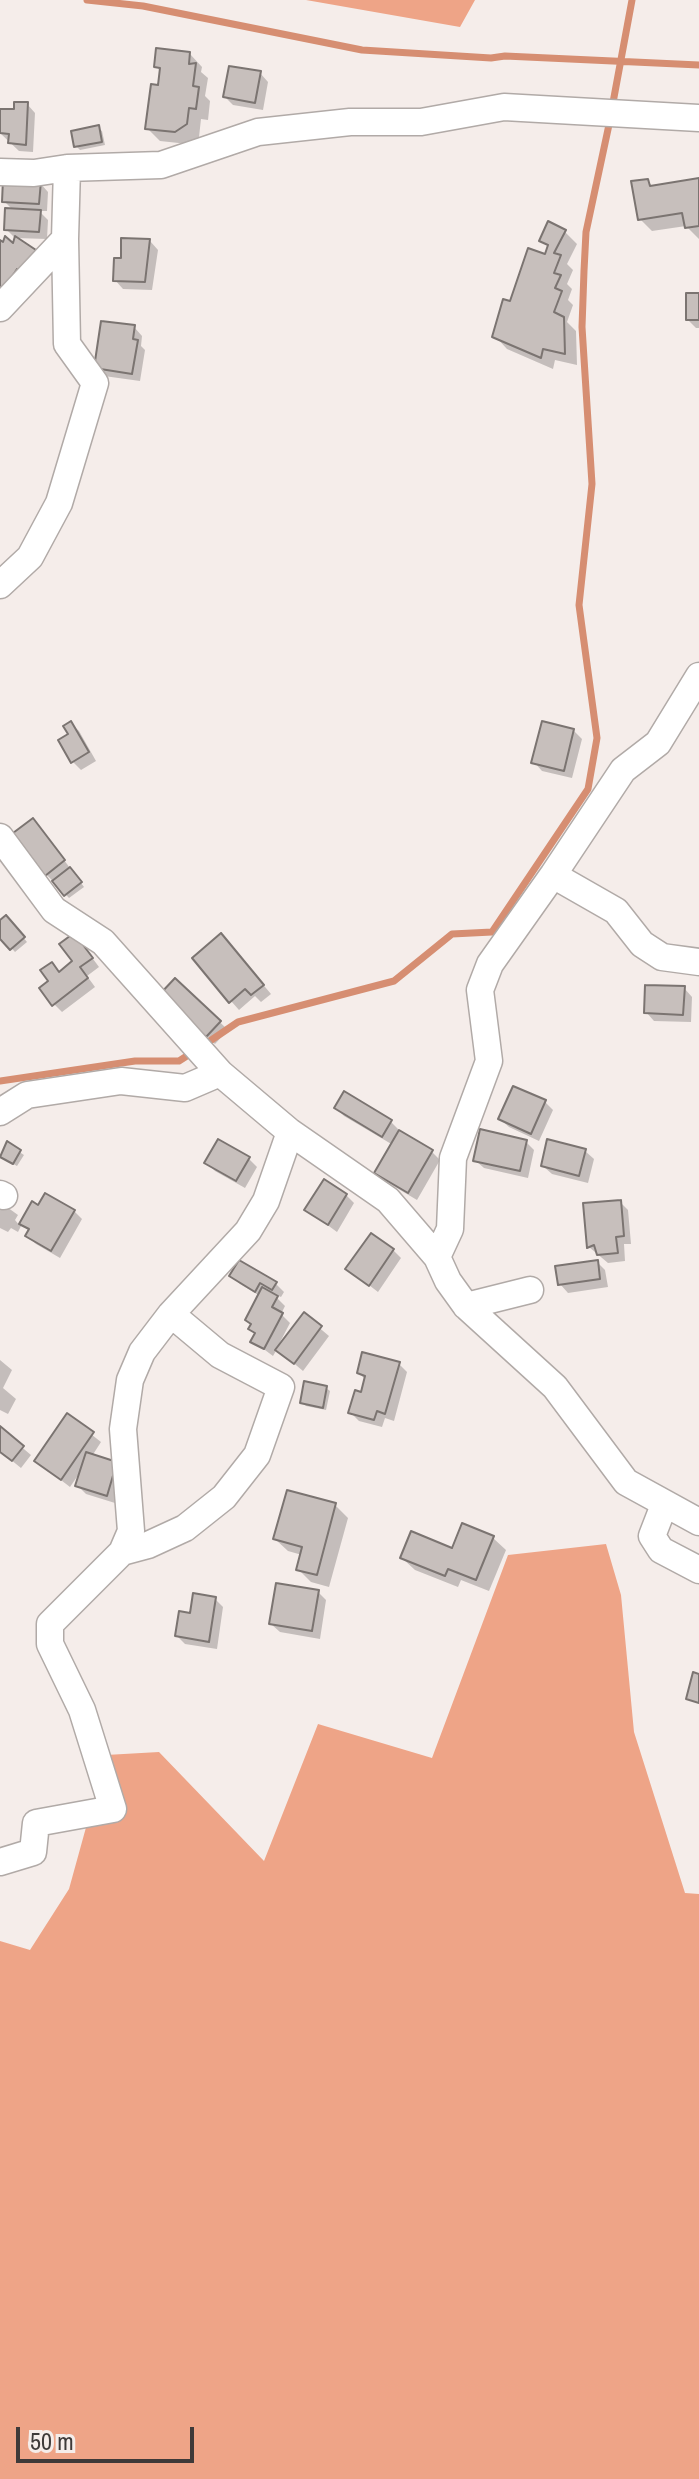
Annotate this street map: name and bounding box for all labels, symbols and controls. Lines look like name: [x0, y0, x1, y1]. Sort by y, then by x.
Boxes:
scale bar: [20, 2411, 198, 2461]
text: 50 m: [30, 2425, 74, 2457]

